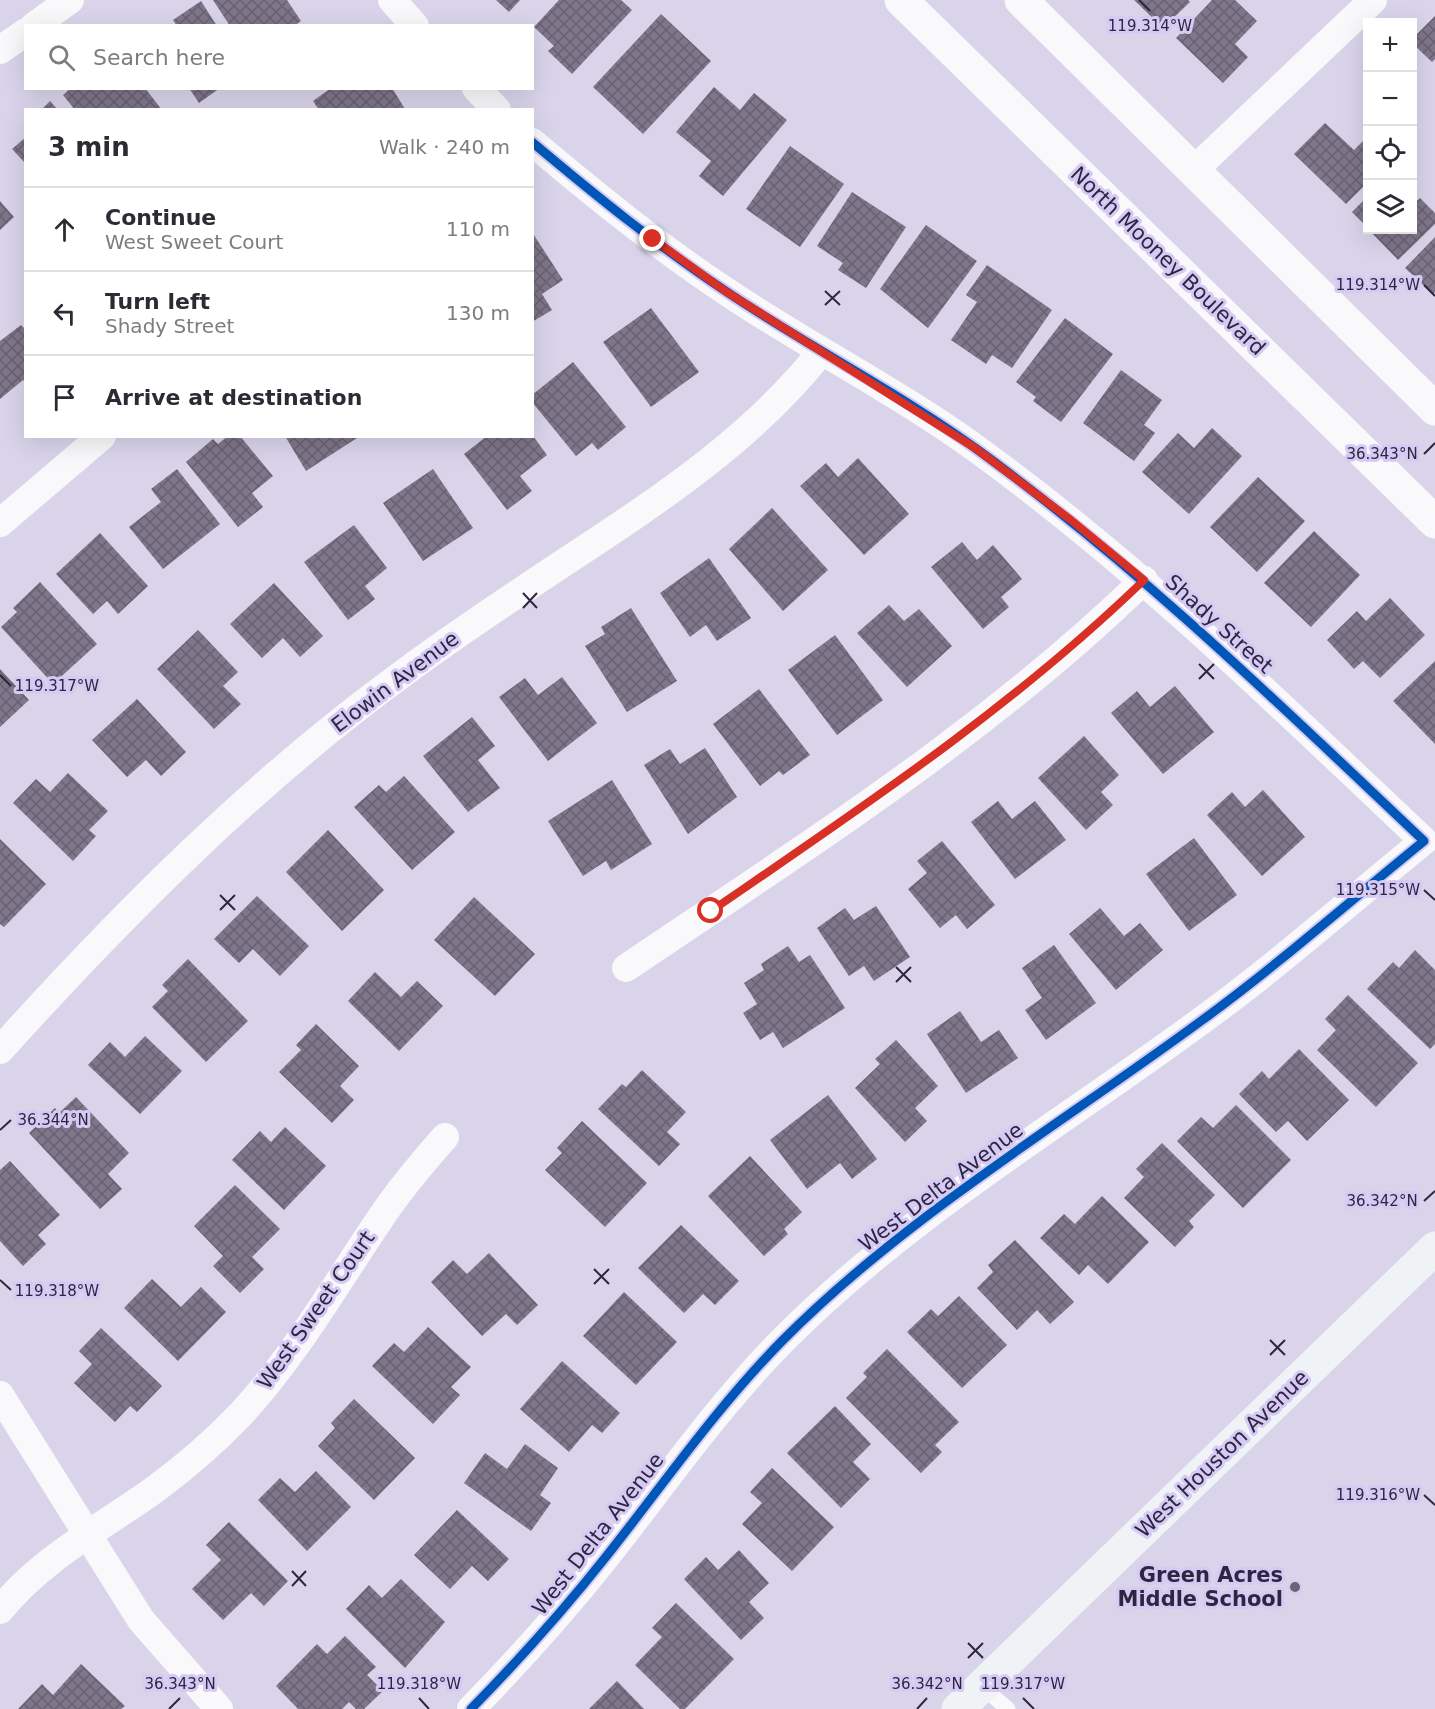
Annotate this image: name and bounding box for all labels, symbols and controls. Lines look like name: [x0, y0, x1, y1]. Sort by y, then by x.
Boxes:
text: 119.314°W: [1108, 17, 1192, 35]
map controls: [1363, 18, 1417, 234]
button: +: [1363, 18, 1417, 72]
search box: [24, 24, 534, 90]
icon: search: [45, 41, 78, 74]
text: Search here: [93, 45, 225, 70]
button: −: [1363, 72, 1417, 126]
button: locate: [1363, 126, 1417, 180]
text: 3 min: [48, 132, 130, 162]
text: Walk · 240 m: [379, 135, 510, 159]
street label: North Mooney Boulevard: [1066, 162, 1270, 360]
button: layers: [1363, 180, 1417, 234]
text: Continue: [105, 205, 216, 230]
icon: ahead: [48, 213, 81, 246]
text: 110 m: [446, 217, 510, 241]
route end: [639, 225, 665, 251]
text: West Sweet Court: [105, 230, 283, 254]
text: 119.314°W: [1336, 276, 1420, 294]
text: Turn left: [105, 289, 210, 314]
icon: left: [48, 297, 81, 330]
text: 130 m: [446, 301, 510, 325]
text: Shady Street: [105, 314, 234, 338]
icon: arrive: [48, 381, 81, 414]
text: Arrive at destination: [105, 385, 362, 410]
text: 36.343°N: [1346, 445, 1418, 463]
street label: Shady Street: [1161, 570, 1277, 678]
street label: Elowin Avenue: [327, 626, 463, 738]
text: 119.317°W: [15, 677, 99, 695]
text: 119.315°W: [1336, 881, 1420, 899]
route start: [697, 897, 723, 923]
text: 36.344°N: [17, 1111, 89, 1129]
street label: West Delta Avenue: [854, 1118, 1028, 1256]
text: 36.342°N: [1346, 1192, 1418, 1210]
street label: West Sweet Court: [252, 1226, 380, 1394]
text: 119.318°W: [15, 1282, 99, 1300]
street label: West Houston Avenue: [1131, 1365, 1313, 1543]
street label: West Delta Avenue: [527, 1448, 669, 1620]
text: 119.316°W: [1336, 1486, 1420, 1504]
place label: Green Acres Middle School: [1118, 1563, 1283, 1611]
marker: Green Acres Middle School: [1288, 1580, 1302, 1594]
text: 36.343°N: [144, 1675, 216, 1693]
text: 119.318°W: [377, 1675, 461, 1693]
text: 36.342°N: [891, 1675, 963, 1693]
text: 119.317°W: [981, 1675, 1065, 1693]

